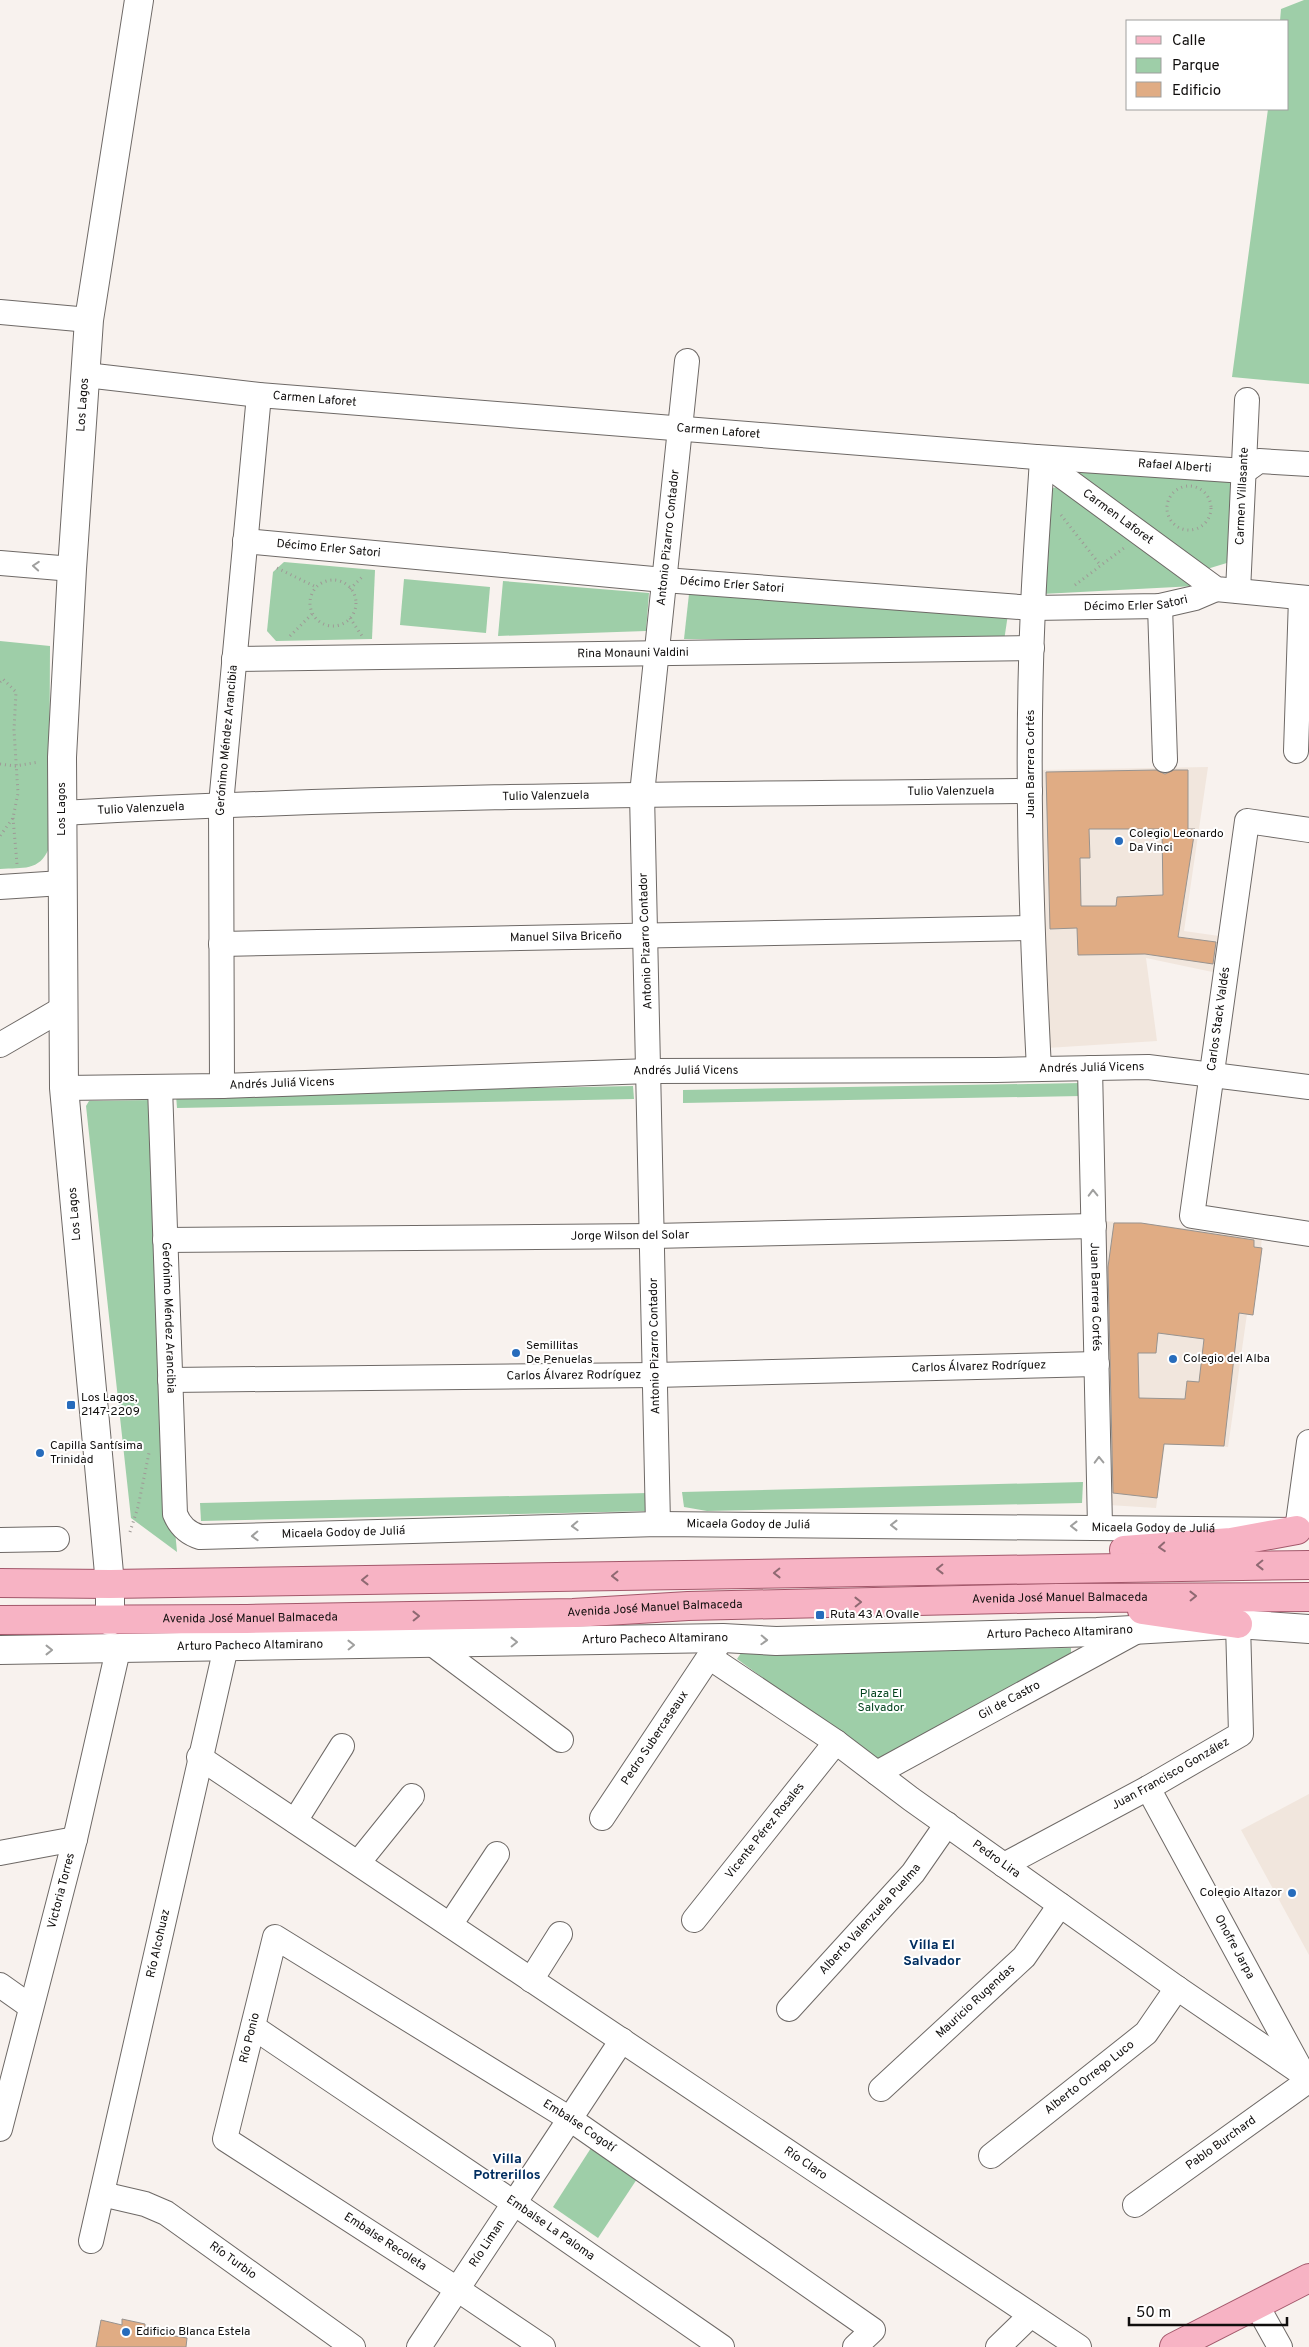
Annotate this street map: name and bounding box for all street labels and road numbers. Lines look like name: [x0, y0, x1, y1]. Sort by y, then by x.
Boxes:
street label: Los Lagos: [73, 377, 93, 432]
street label: Carmen Laforet: [272, 388, 357, 411]
street label: Carmen Laforet: [676, 420, 761, 443]
street label: Carmen Villasante: [1232, 447, 1253, 545]
street label: Rafael Alberti: [1137, 456, 1212, 477]
street label: Antonio Pizarro Contador: [654, 468, 684, 606]
street label: Carmen Laforet: [1079, 486, 1156, 548]
street label: Décimo Erler Satori: [276, 536, 381, 562]
street label: Décimo Erler Satori: [679, 573, 785, 597]
street label: Décimo Erler Satori: [1084, 592, 1189, 615]
street label: Rina Monauni Valdini: [577, 645, 689, 662]
street label: Gerónimo Méndez Arancibia: [213, 664, 242, 816]
street label: Juan Barrera Cortés: [1023, 710, 1039, 818]
street label: Los Lagos: [54, 782, 70, 836]
street label: Tulio Valenzuela: [907, 783, 994, 800]
street label: Tulio Valenzuela: [502, 788, 589, 805]
street label: Tulio Valenzuela: [97, 799, 185, 819]
street label: Antonio Pizarro Contador: [636, 872, 656, 1010]
street label: Manuel Silva Briceño: [510, 928, 622, 946]
street label: Carlos Stack Valdés: [1204, 966, 1234, 1072]
street label: Andrés Juliá Vicens: [1039, 1059, 1145, 1077]
street label: Andrés Juliá Vicens: [633, 1063, 738, 1080]
street label: Andrés Juliá Vicens: [229, 1074, 335, 1094]
street label: Los Lagos: [65, 1186, 85, 1242]
street label: Jorge Wilson del Solar: [571, 1227, 690, 1245]
street label: Gerónimo Méndez Arancibia: [157, 1242, 179, 1394]
street label: Juan Barrera Cortés: [1086, 1242, 1104, 1352]
street label: Antonio Pizarro Contador: [646, 1277, 664, 1414]
street label: Carlos Álvarez Rodríguez: [911, 1357, 1046, 1377]
street label: Carlos Álvarez Rodríguez: [507, 1367, 641, 1385]
street label: Micaela Godoy de Juliá: [686, 1516, 810, 1533]
street label: Micaela Godoy de Juliá: [1091, 1520, 1215, 1537]
street label: Micaela Godoy de Juliá: [281, 1523, 405, 1543]
street label: Avenida José Manuel Balmaceda: [972, 1590, 1147, 1608]
street label: Avenida José Manuel Balmaceda: [567, 1597, 743, 1621]
street label: Avenida José Manuel Balmaceda: [162, 1609, 338, 1627]
street label: Arturo Pacheco Altamirano: [986, 1622, 1134, 1643]
street label: Arturo Pacheco Altamirano: [581, 1630, 729, 1648]
street label: Arturo Pacheco Altamirano: [177, 1637, 324, 1655]
street label: Gil de Castro: [976, 1677, 1044, 1724]
street label: Pedro Subercaseaux: [618, 1688, 692, 1788]
street label: Juan Francisco González: [1109, 1734, 1233, 1814]
street label: Vicente Pérez Rosales: [722, 1779, 808, 1882]
street label: Pedro Lira: [969, 1837, 1023, 1882]
street label: Victoria Torres: [44, 1851, 79, 1930]
street label: Alberto Valenzuela Puelma: [816, 1861, 925, 1978]
street label: Río Alcohuaz: [143, 1908, 174, 1980]
street label: Onofre Jarpa: [1210, 1912, 1258, 1982]
street label: Mauricio Rugendas: [933, 1961, 1019, 2042]
street label: Río Ponio: [236, 2011, 264, 2065]
street label: Alberto Orrego Luco: [1041, 2037, 1138, 2118]
street label: Embalse Cogotí: [540, 2096, 619, 2157]
street label: Pablo Burchard: [1183, 2113, 1259, 2174]
street label: Río Claro: [781, 2143, 830, 2184]
street label: Embalse La Paloma: [503, 2192, 598, 2264]
street label: Embalse Recoleta: [340, 2209, 430, 2275]
street label: Río Liman: [466, 2217, 509, 2270]
street label: Río Turbio: [206, 2238, 260, 2283]

